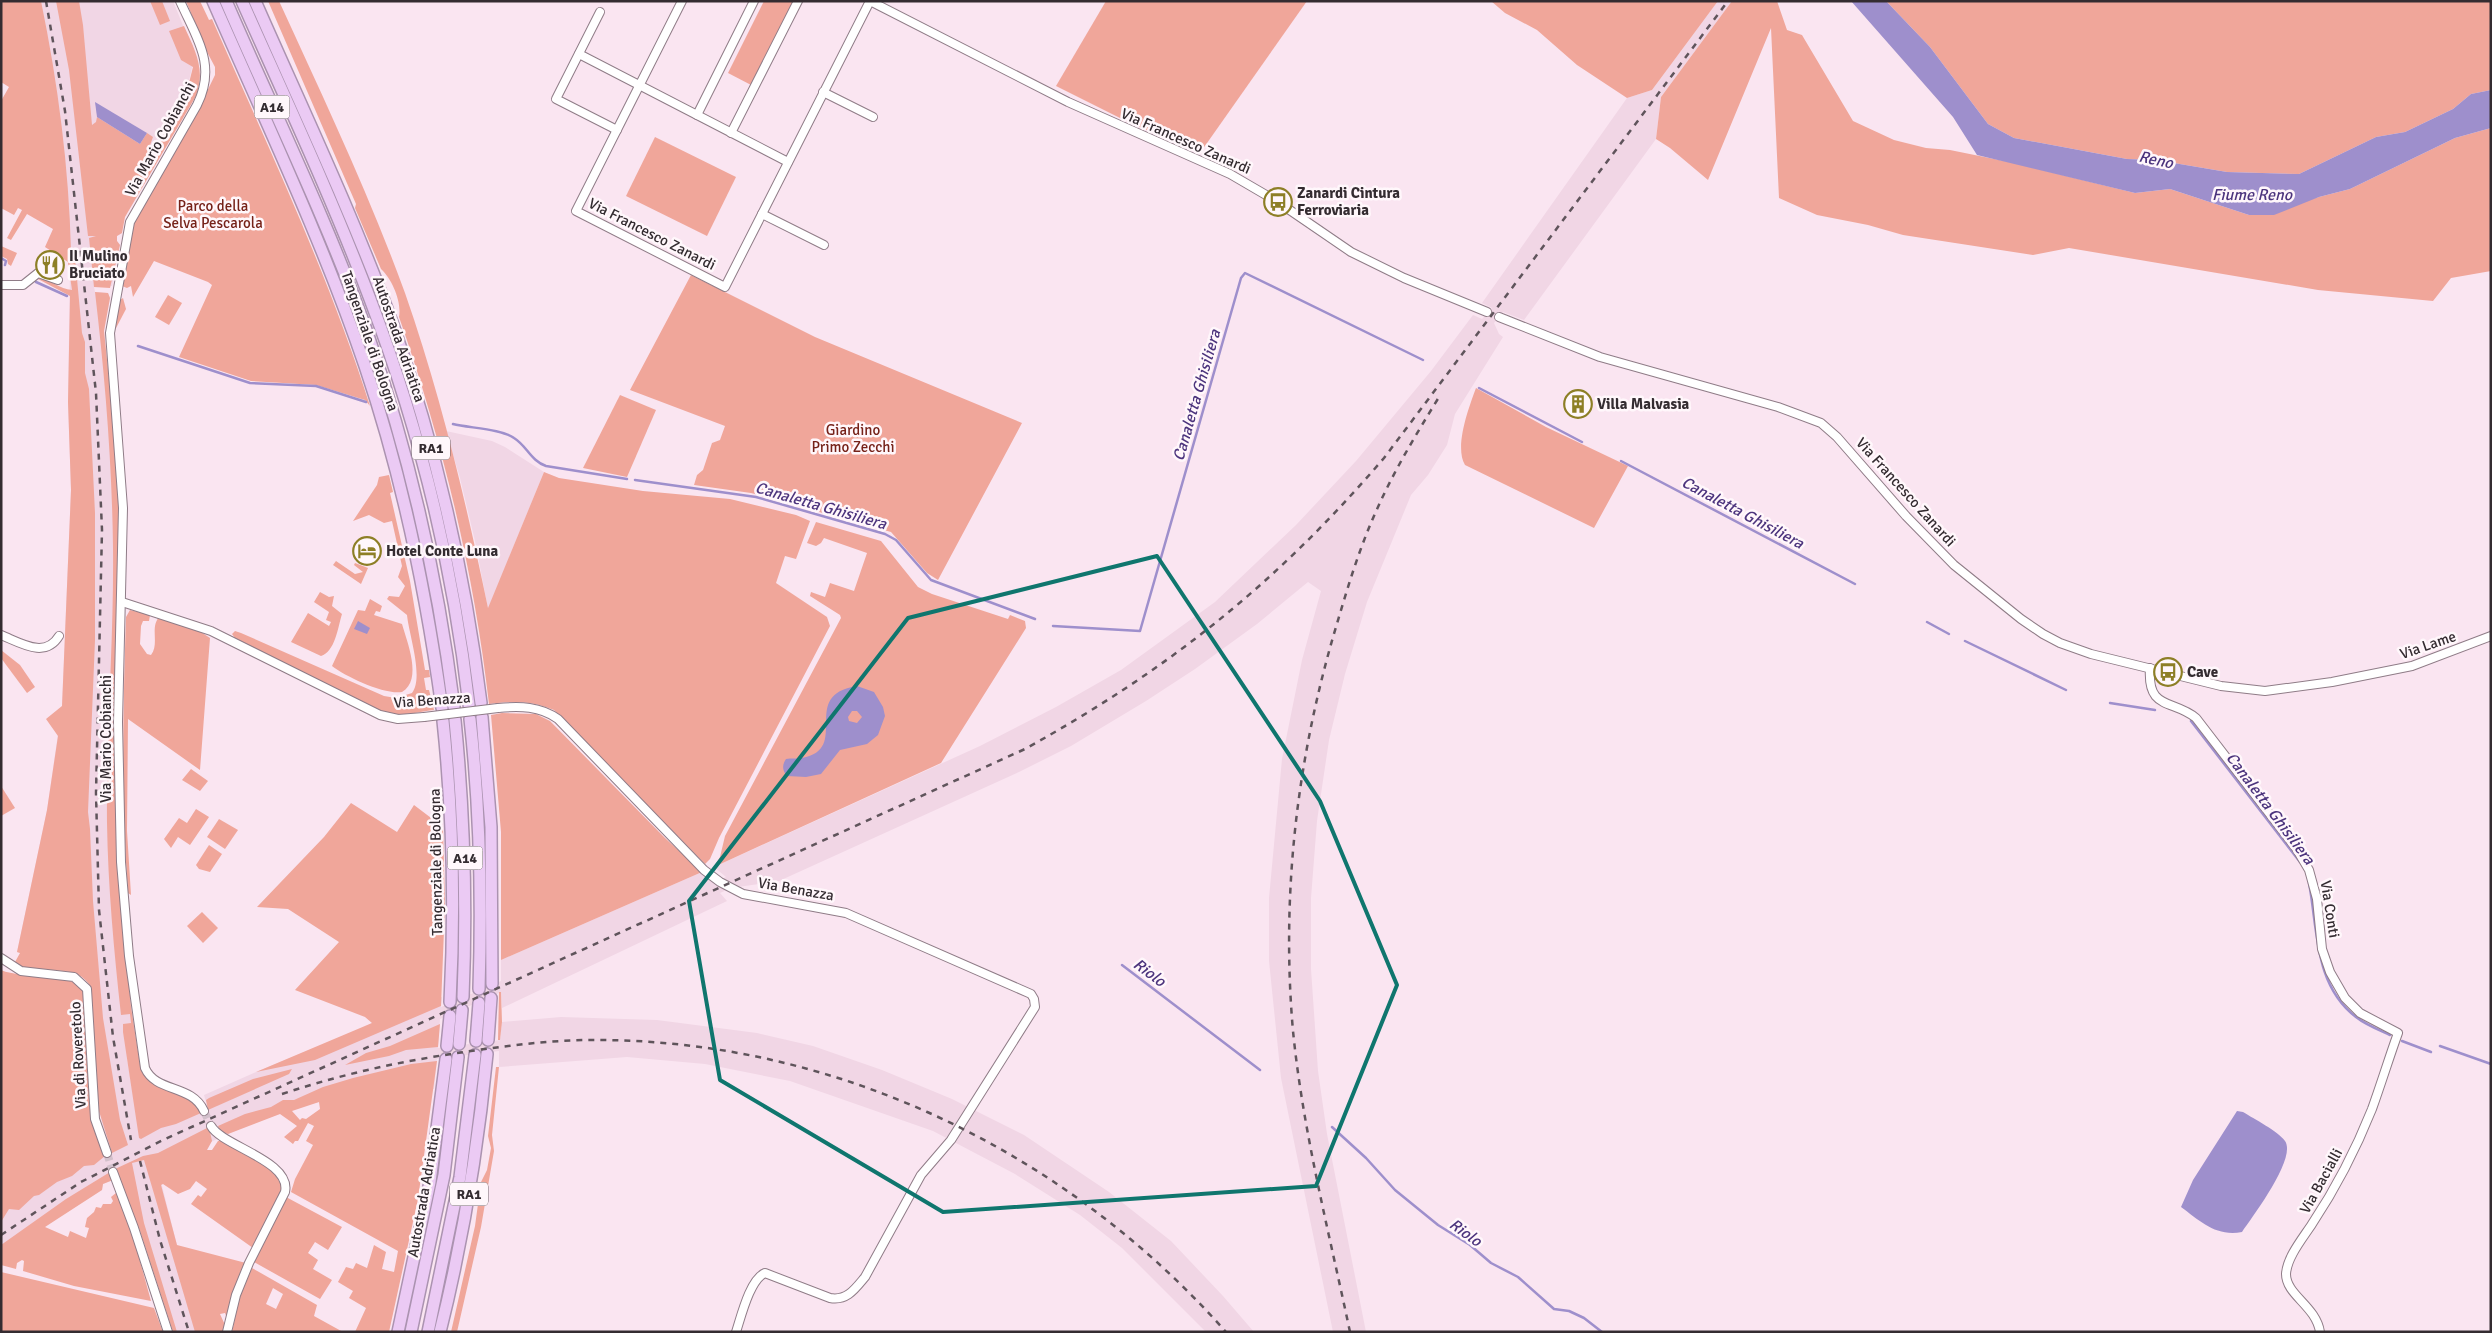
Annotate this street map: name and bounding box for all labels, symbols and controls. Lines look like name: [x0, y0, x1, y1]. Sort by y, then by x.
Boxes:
street label: Via Mario Cobianchi: [121, 79, 199, 199]
road number: A14: [254, 95, 290, 118]
street label: Via Francesco Zanardi: [1118, 104, 1254, 178]
water label: Reno: [2137, 147, 2175, 173]
place label: Zanardi Cintura Ferroviaria: [1297, 184, 1400, 219]
water label: Fiume Reno: [2212, 185, 2293, 205]
bus stop icon: Zanardi Cintura Ferroviaria: [1263, 187, 1293, 217]
street label: Via Francesco Zanardi: [585, 194, 719, 274]
park label: Parco della Selva Pescarola: [163, 197, 263, 232]
place label: Il Mulino Bruciato: [69, 247, 128, 282]
restaurant icon: Il Mulino Bruciato: [35, 250, 65, 280]
street label: Tangenziale di Bologna: [338, 269, 402, 413]
street label: Autostrada Adriatica: [369, 274, 429, 404]
water label: Canaletta Ghisiliera: [1169, 327, 1225, 463]
building icon: Villa Malvasia: [1563, 389, 1593, 419]
place label: Villa Malvasia: [1597, 395, 1690, 413]
park label: Giardino Primo Zecchi: [811, 421, 895, 456]
street label: Via Francesco Zanardi: [1852, 434, 1960, 550]
road number: RA1: [412, 436, 450, 459]
water label: Canaletta Ghisiliera: [1678, 472, 1808, 554]
water label: Canaletta Ghisiliera: [753, 478, 889, 534]
hotel icon: Hotel Conte Luna: [352, 536, 382, 566]
place label: Hotel Conte Luna: [386, 542, 499, 560]
street label: Via Lame: [2397, 627, 2459, 663]
bus stop icon: Cave: [2153, 657, 2183, 687]
place label: Cave: [2187, 663, 2218, 681]
street label: Via Mario Cobianchi: [97, 675, 115, 803]
street label: Via Benazza: [393, 688, 471, 712]
water label: Canaletta Ghisiliera: [2221, 749, 2319, 869]
street label: Tangenziale di Bologna: [426, 788, 446, 936]
road number: A14: [448, 846, 482, 870]
street label: Via Benazza: [757, 873, 835, 905]
street label: Via Conti: [2317, 879, 2343, 939]
water label: Riolo: [1129, 954, 1170, 992]
street label: Via di Roveretolo: [66, 1001, 90, 1109]
street label: Autostrada Adriatica: [404, 1125, 444, 1259]
street label: Via Bacialli: [2296, 1145, 2346, 1217]
road number: RA1: [450, 1182, 488, 1206]
water label: Riolo: [1445, 1214, 1486, 1252]

